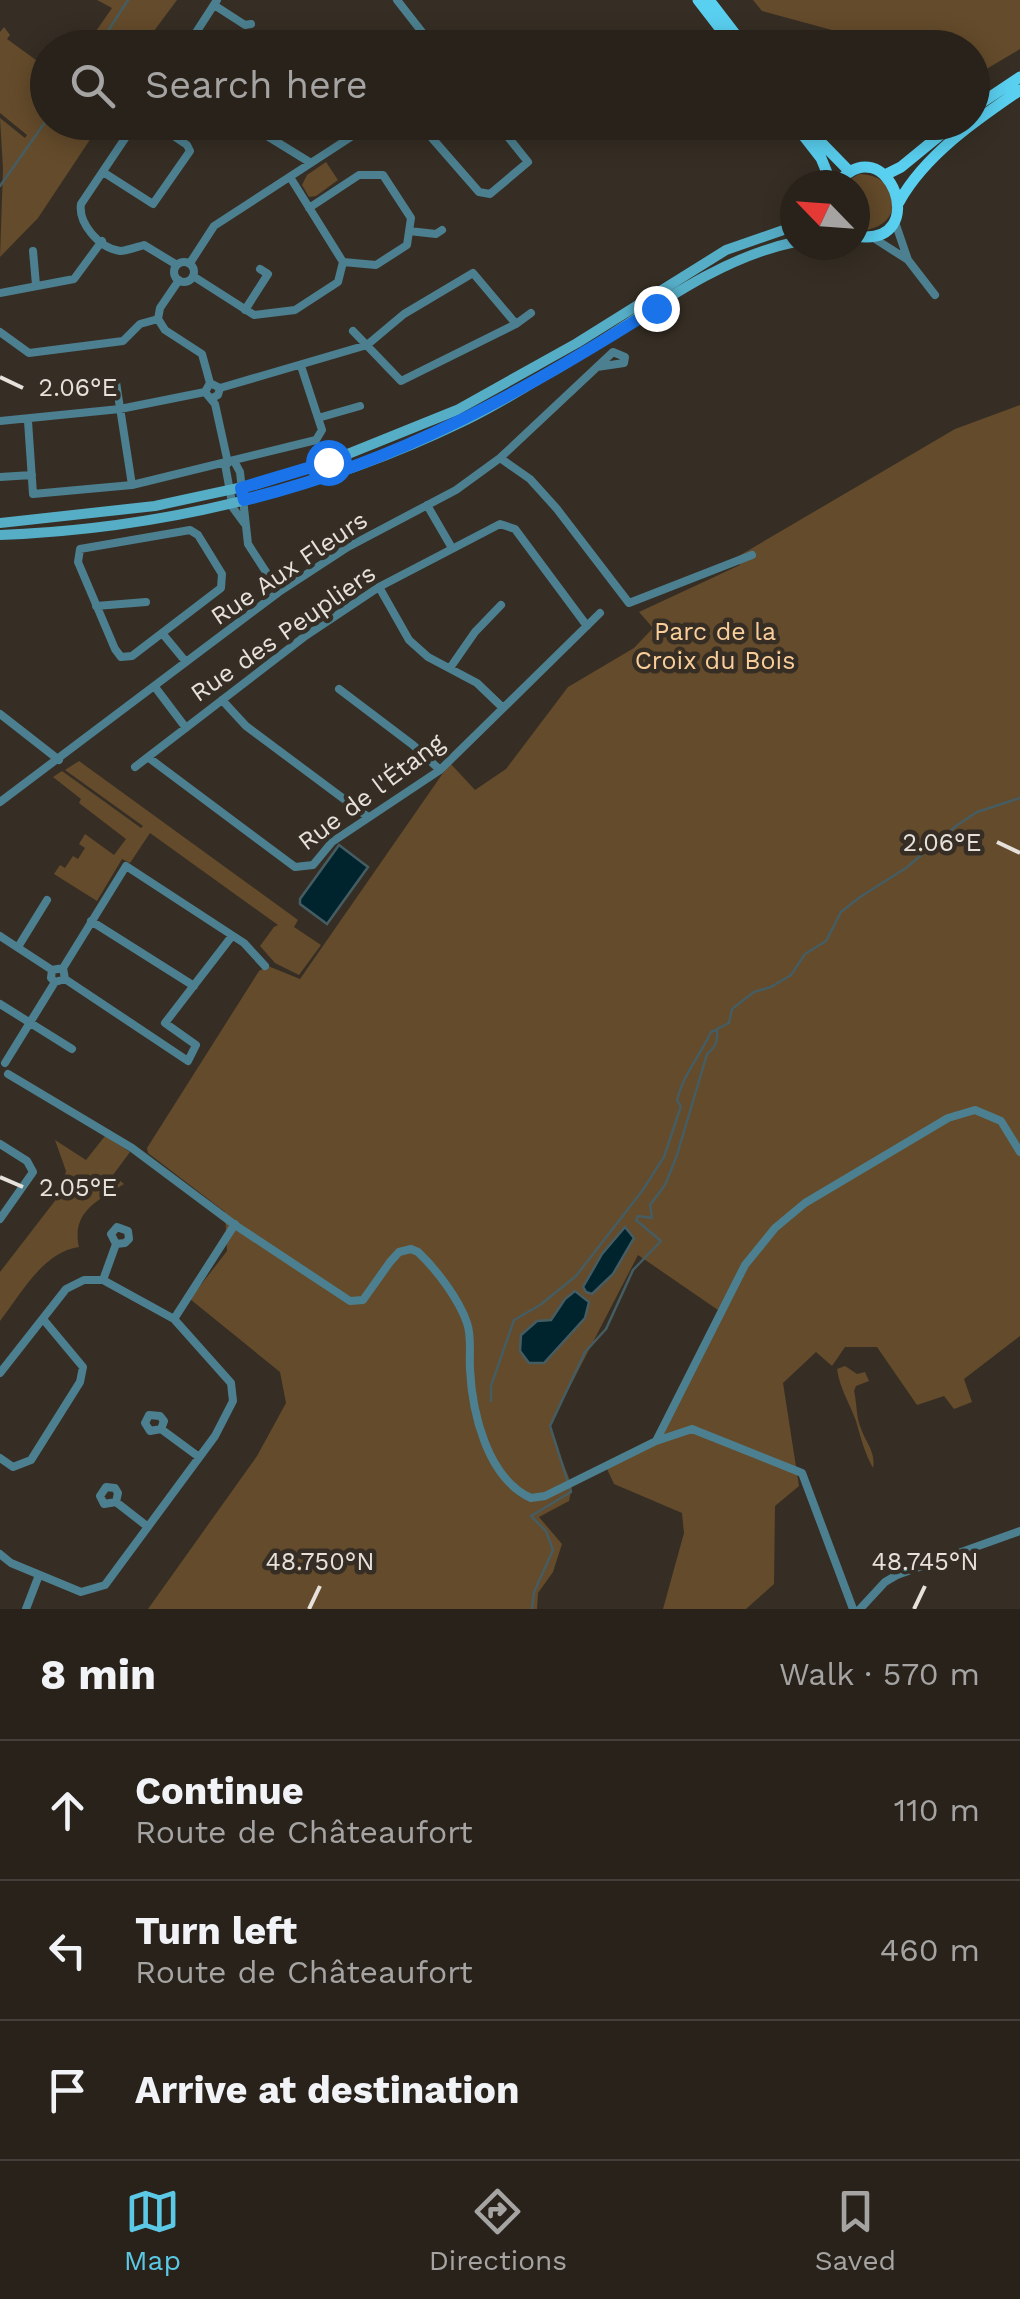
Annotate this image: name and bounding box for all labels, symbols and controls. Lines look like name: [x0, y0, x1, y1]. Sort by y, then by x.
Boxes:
search box: [30, 30, 990, 140]
icon: search: [65, 58, 120, 113]
text: Search here: [145, 63, 368, 107]
north arrow: [780, 170, 870, 260]
route end: [634, 286, 680, 332]
text: 2.06°E: [39, 373, 117, 402]
route start: [306, 440, 352, 486]
street label: Rue Aux Fleurs: [205, 505, 373, 631]
street label: Rue des Peupliers: [185, 558, 381, 708]
park label: Parc de la Croix du Bois: [635, 617, 795, 675]
street label: Rue de l'Étang: [292, 727, 450, 856]
text: 2.06°E: [903, 828, 981, 857]
text: 2.05°E: [39, 1173, 117, 1202]
text: 48.750°N: [265, 1547, 375, 1576]
text: 48.745°N: [871, 1547, 979, 1576]
text: 8 min: [40, 1650, 156, 1699]
text: Walk · 570 m: [779, 1655, 980, 1693]
text: Continue: [135, 1769, 304, 1813]
icon: ahead: [40, 1783, 95, 1838]
text: 110 m: [894, 1791, 980, 1829]
text: Route de Châteaufort: [135, 1813, 473, 1851]
text: Turn left: [135, 1909, 297, 1953]
icon: left: [40, 1923, 95, 1978]
text: 460 m: [880, 1931, 980, 1969]
text: Route de Châteaufort: [135, 1953, 473, 1991]
icon: arrive: [40, 2063, 95, 2118]
text: Arrive at destination: [135, 2068, 520, 2112]
tab: Map: [124, 2184, 181, 2277]
tab: Directions: [429, 2184, 567, 2277]
tab: Saved: [815, 2184, 896, 2277]

